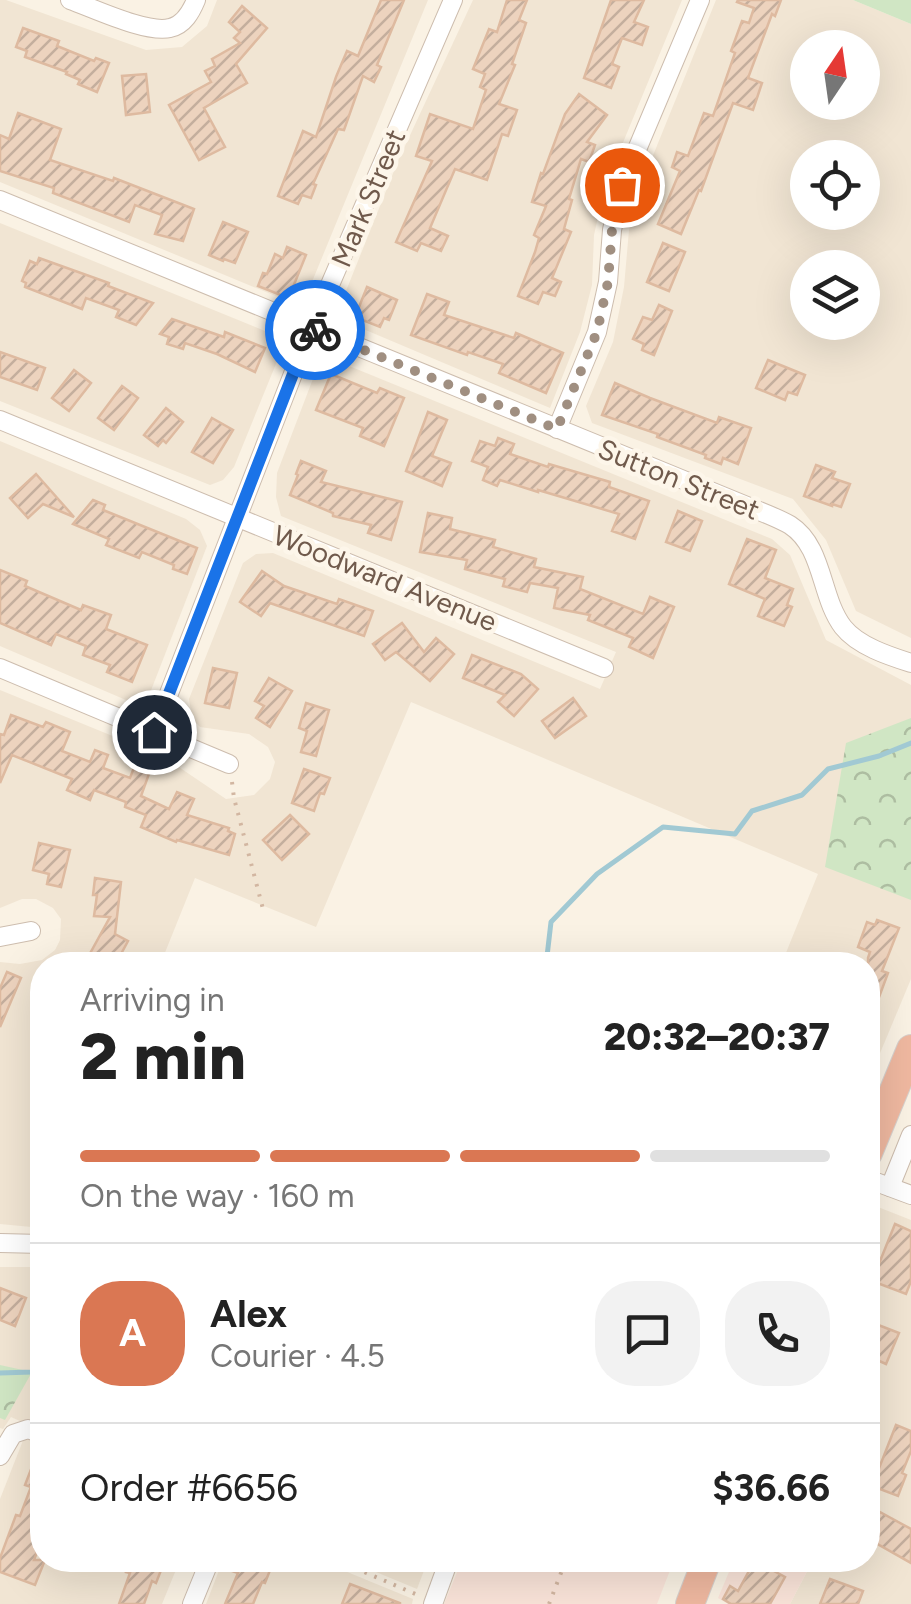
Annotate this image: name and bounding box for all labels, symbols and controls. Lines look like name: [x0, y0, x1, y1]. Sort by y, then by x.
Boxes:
north arrow: [790, 30, 880, 120]
map controls: [790, 30, 880, 340]
street label: Mark Street: [324, 124, 412, 272]
button: locate: [790, 140, 880, 230]
pin: [580, 143, 665, 228]
icon: bag: [595, 158, 650, 213]
button: layers: [790, 250, 880, 340]
courier: [265, 280, 365, 380]
icon: bike: [288, 303, 343, 358]
street label: Sutton Street: [593, 431, 765, 527]
street label: Woodward Avenue: [268, 518, 502, 638]
pin: [112, 690, 197, 775]
icon: home: [127, 705, 182, 760]
text: Arriving in: [80, 981, 225, 1019]
text: 20:32–20:37: [604, 1014, 830, 1060]
text: 2 min: [80, 1017, 246, 1095]
text: On the way · 160 m: [80, 1177, 354, 1215]
button: chat: [595, 1281, 700, 1386]
button: phone: [725, 1281, 830, 1386]
text: Alex: [210, 1291, 287, 1337]
text: A: [119, 1310, 146, 1356]
text: Courier · 4.5: [210, 1337, 385, 1375]
text: Order #6656: [80, 1465, 298, 1511]
text: $36.66: [712, 1465, 830, 1511]

